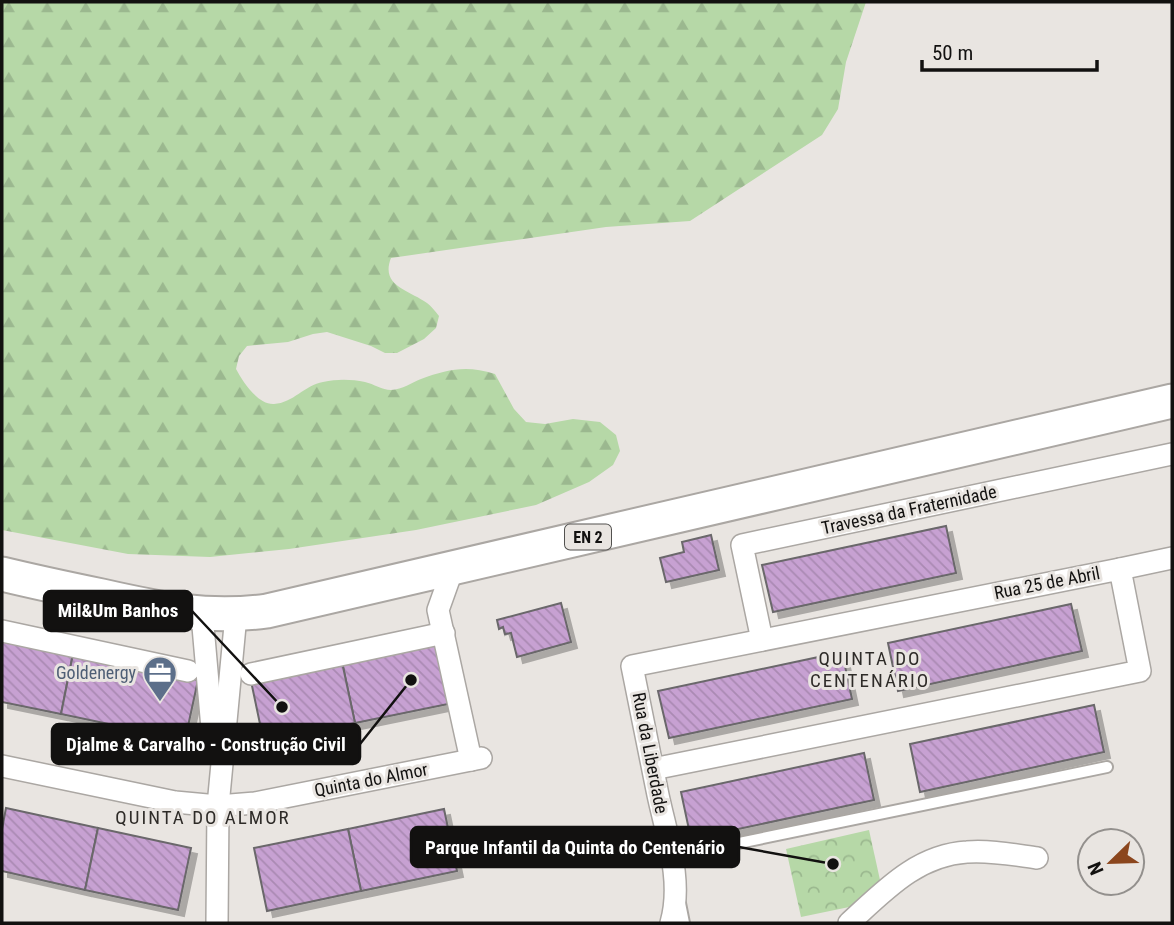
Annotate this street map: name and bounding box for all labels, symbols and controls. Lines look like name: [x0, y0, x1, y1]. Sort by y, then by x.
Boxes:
scale bar: [922, 28, 1097, 72]
text: 50 m: [932, 41, 973, 65]
street label: Travessa da Fraternidade: [819, 481, 998, 538]
road number: EN 2: [565, 524, 611, 550]
street label: Rua 25 de Abril: [992, 562, 1102, 603]
callout: Mil&Um Banhos: [44, 591, 192, 631]
text: Mil&Um Banhos: [58, 599, 178, 622]
district label: QUINTA DO CENTENÁRIO: [810, 647, 930, 692]
office icon: Goldenergy: [141, 654, 179, 703]
place label: Goldenergy: [56, 662, 137, 683]
street label: Rua da Liberdade: [628, 691, 673, 815]
callout: Djalme & Carvalho - Construção Civil: [52, 724, 360, 764]
text: Djalme & Carvalho - Construção Civil: [66, 733, 346, 756]
street label: Quinta do Almor: [312, 758, 430, 801]
district label: QUINTA DO ALMOR: [115, 806, 291, 829]
callout: Parque Infantil da Quinta do Centenário: [411, 827, 739, 867]
north arrow: [1076, 827, 1146, 897]
text: Parque Infantil da Quinta do Centenário: [425, 836, 725, 859]
text: N: [1083, 859, 1109, 878]

